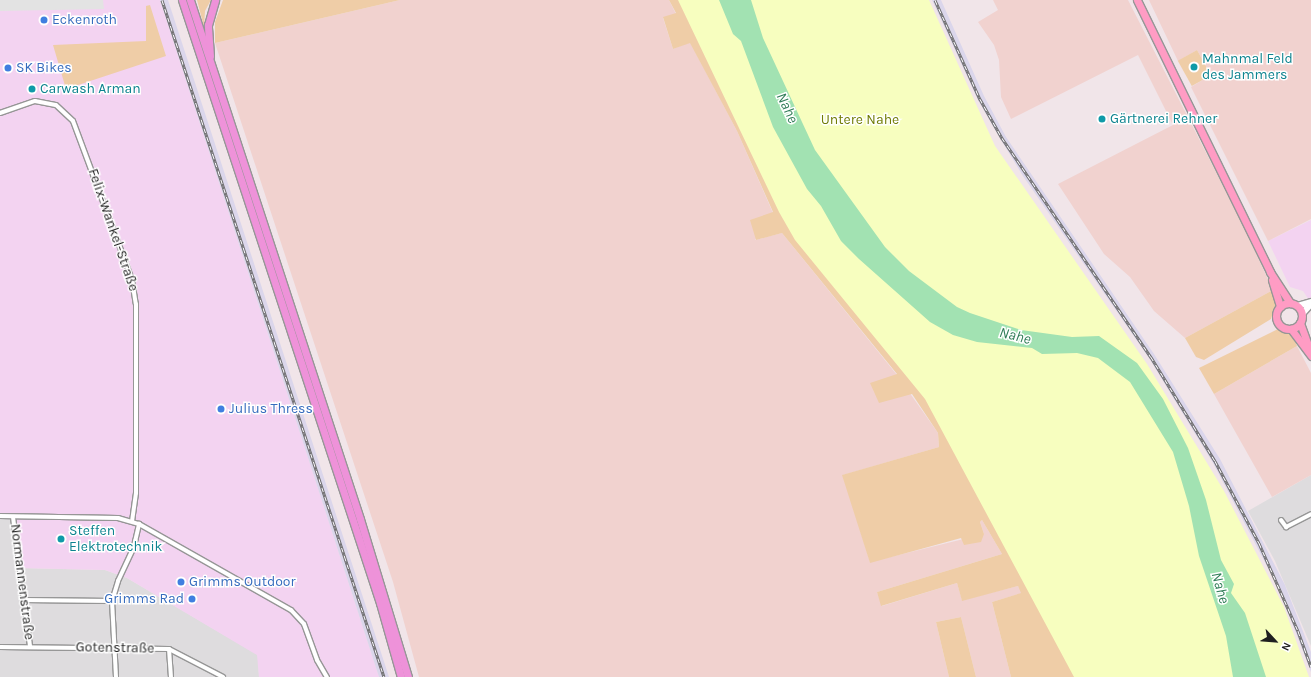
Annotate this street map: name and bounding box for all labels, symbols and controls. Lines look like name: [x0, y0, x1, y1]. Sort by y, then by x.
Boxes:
place label: Eckenroth: [52, 12, 117, 28]
marker: Eckenroth: [39, 15, 49, 25]
place label: Mahnmal Feld des Jammers: [1202, 51, 1293, 84]
place label: SK Bikes: [16, 60, 72, 76]
marker: Mahnmal Feld des Jammers: [1189, 62, 1199, 72]
marker: SK Bikes: [3, 63, 13, 73]
place label: Carwash Arman: [40, 81, 141, 97]
marker: Carwash Arman: [27, 84, 37, 94]
water label: Nahe: [772, 90, 802, 126]
place label: Gärtnerei Rehner: [1110, 111, 1217, 127]
park label: Untere Nahe: [821, 112, 899, 128]
marker: Gärtnerei Rehner: [1097, 114, 1107, 124]
street label: Felix-Wankel-Straße: [84, 166, 142, 294]
water label: Nahe: [997, 323, 1033, 349]
place label: Julius Thress: [229, 401, 313, 417]
marker: Julius Thress: [216, 404, 226, 414]
street label: Normannenstraße: [7, 523, 37, 641]
place label: Steffen Elektrotechnik: [69, 523, 162, 556]
marker: Steffen Elektrotechnik: [56, 534, 66, 544]
water label: Nahe: [1207, 570, 1233, 606]
place label: Grimms Outdoor: [189, 574, 296, 590]
marker: Grimms Outdoor: [176, 577, 186, 587]
place label: Grimms Rad: [104, 591, 184, 607]
marker: Grimms Rad: [187, 594, 197, 604]
north arrow: [1255, 621, 1295, 661]
street label: Gotenstraße: [75, 639, 155, 657]
text: N: [1279, 640, 1294, 653]

